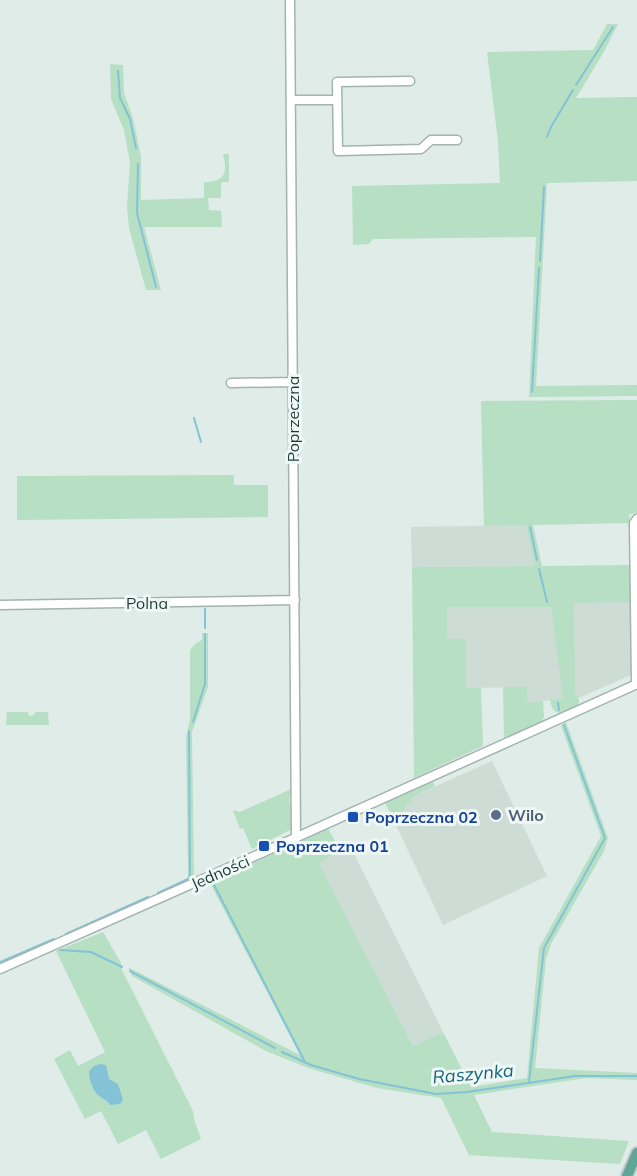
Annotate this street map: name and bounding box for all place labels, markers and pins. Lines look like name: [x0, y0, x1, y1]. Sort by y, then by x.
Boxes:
place label: Wilo: [508, 805, 544, 825]
place label: Poprzeczna 02: [365, 807, 478, 827]
marker: Wilo: [489, 808, 503, 822]
marker: Poprzeczna 02: [346, 810, 360, 824]
place label: Poprzeczna 01: [276, 836, 389, 856]
marker: Poprzeczna 01: [257, 839, 271, 853]

